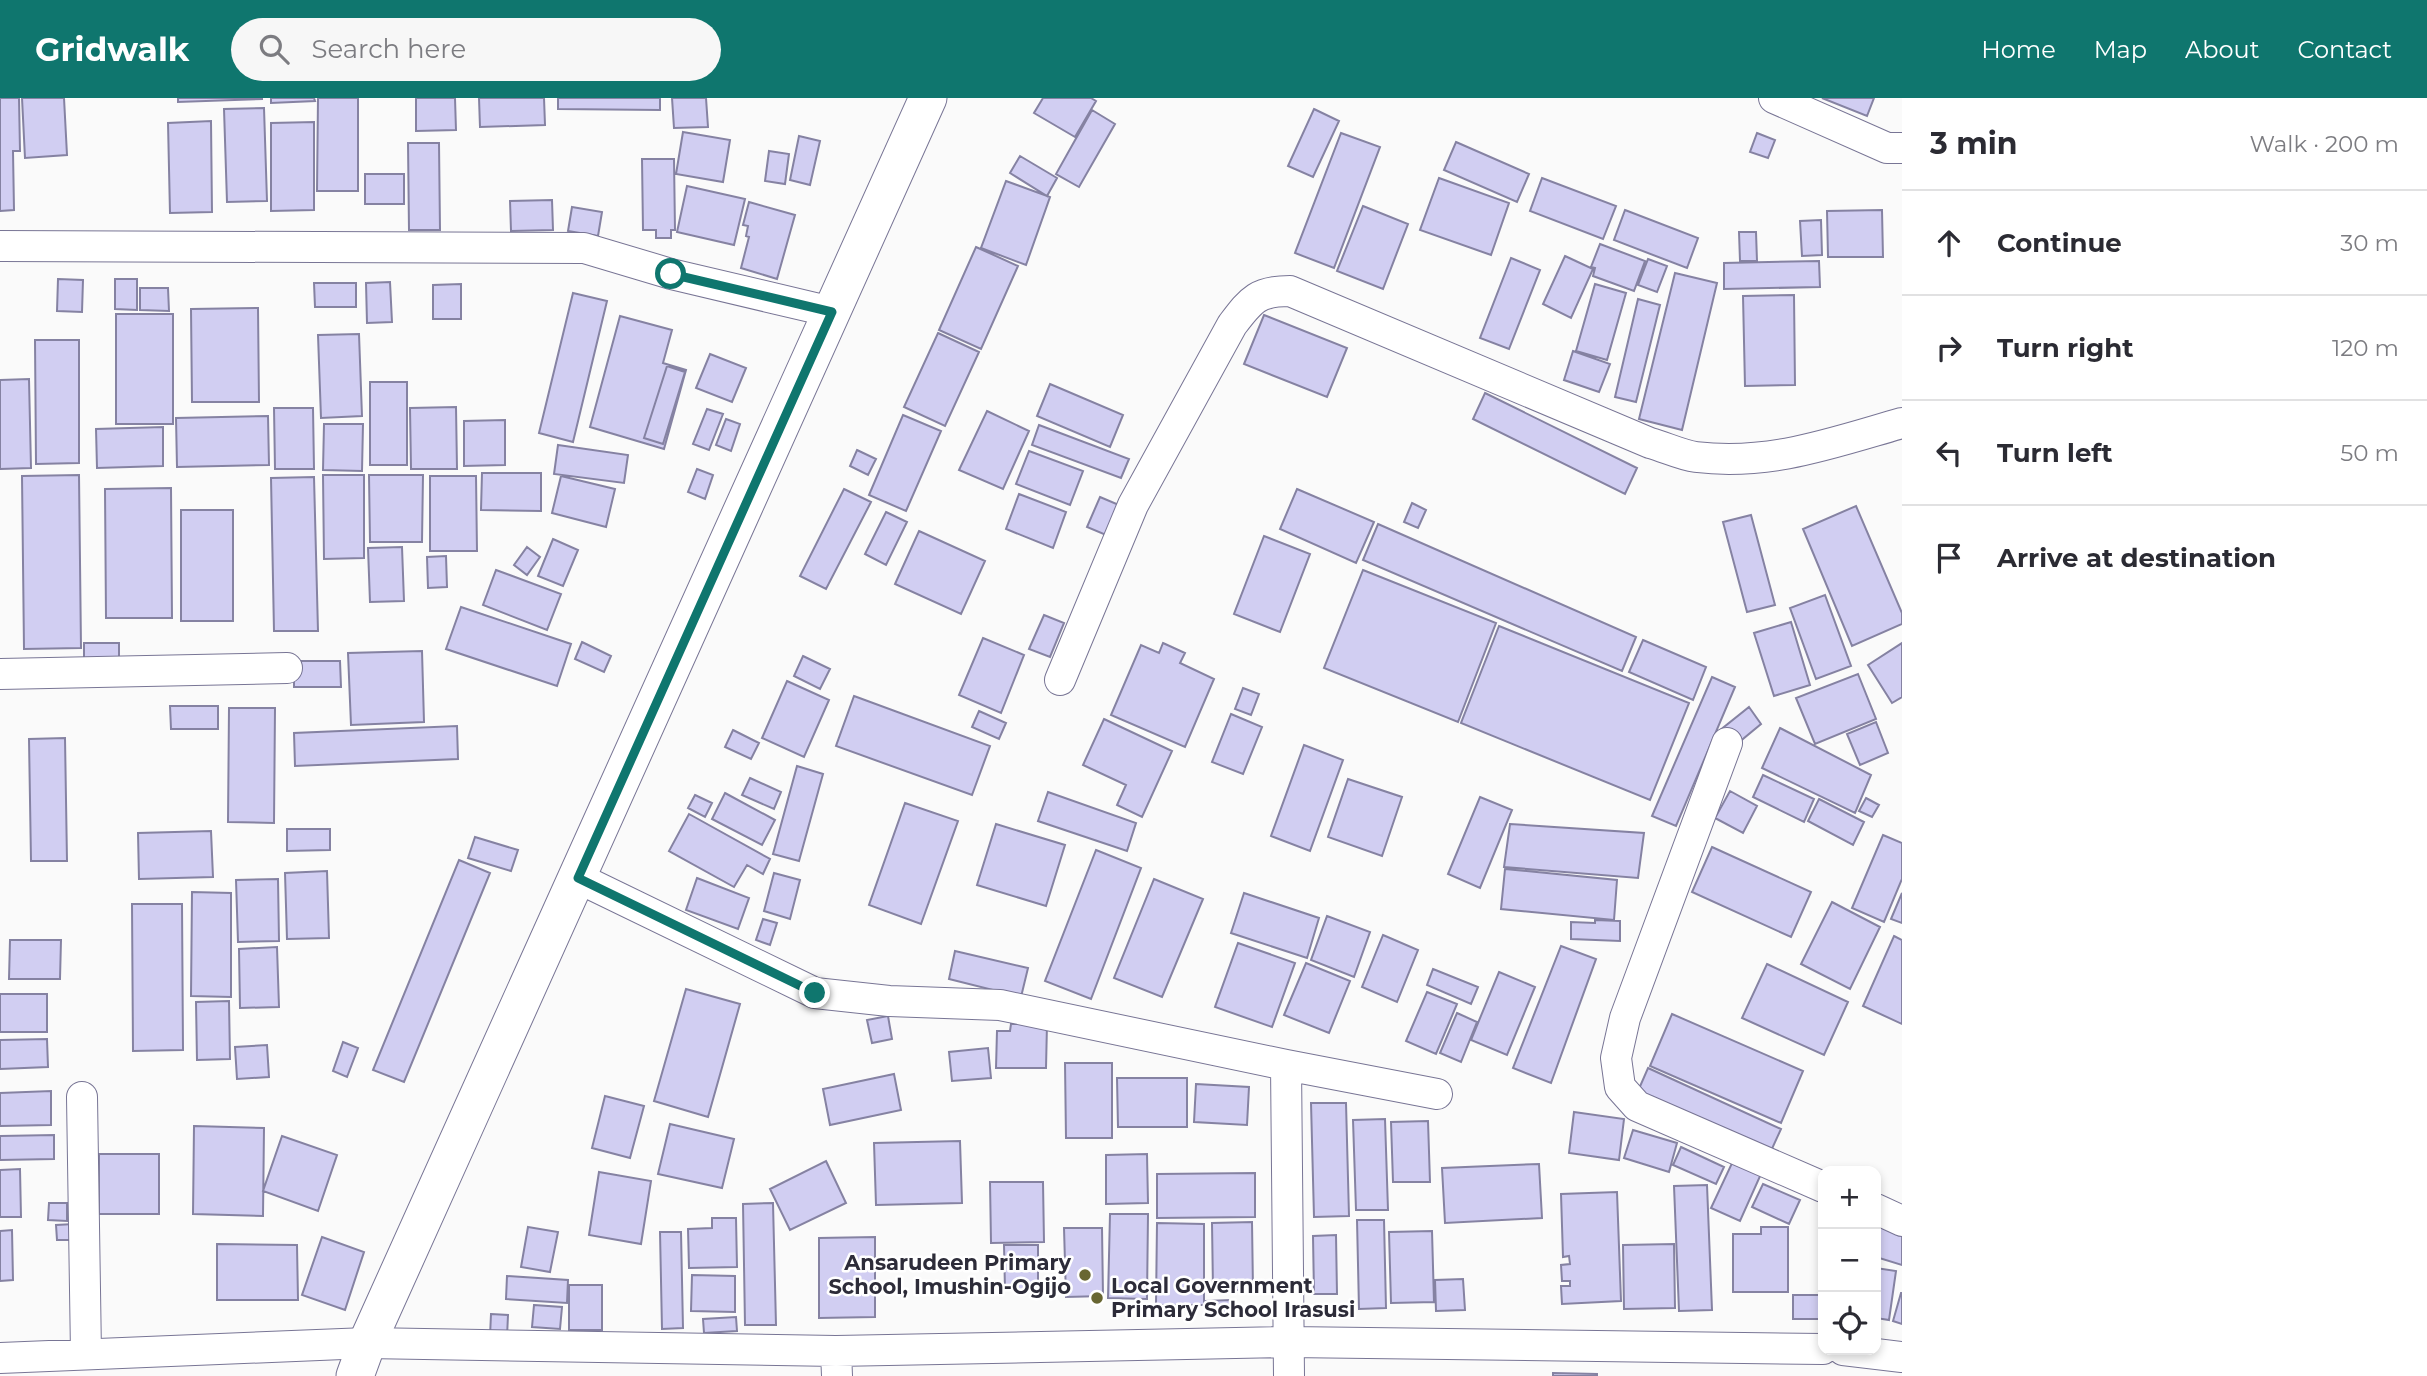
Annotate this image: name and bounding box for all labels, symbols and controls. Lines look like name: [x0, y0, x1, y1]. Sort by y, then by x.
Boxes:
search box: [231, 18, 721, 81]
text: Gridwalk: [35, 29, 189, 69]
icon: search: [255, 30, 293, 68]
text: Search here: [311, 33, 466, 65]
text: Home: [1981, 35, 2056, 64]
text: Map: [2094, 35, 2147, 64]
text: About: [2185, 35, 2259, 64]
text: Contact: [2297, 35, 2392, 64]
text: 3 min: [1930, 125, 2017, 162]
text: Walk · 200 m: [2249, 130, 2399, 158]
icon: ahead: [1930, 224, 1968, 262]
text: Continue: [1997, 227, 2122, 259]
text: 30 m: [2340, 229, 2399, 257]
route start: [655, 258, 686, 289]
icon: right: [1930, 329, 1968, 367]
text: Turn right: [1997, 332, 2133, 364]
text: 120 m: [2332, 334, 2399, 362]
icon: left: [1930, 434, 1968, 472]
text: Turn left: [1997, 437, 2113, 469]
text: 50 m: [2340, 439, 2399, 467]
icon: arrive: [1930, 539, 1968, 577]
text: Arrive at destination: [1997, 542, 2276, 574]
route end: [799, 977, 830, 1008]
map controls: [1818, 1166, 1881, 1355]
button: +: [1818, 1166, 1881, 1229]
button: −: [1818, 1229, 1881, 1292]
place label: Ansarudeen Primary School, Imushin-Ogijo: [828, 1250, 1071, 1299]
marker: Ansarudeen Primary School, Imushin-Ogijo: [1077, 1267, 1093, 1283]
place label: Local Government Primary School Irasusi: [1111, 1273, 1355, 1322]
marker: Local Government Primary School Irasusi: [1089, 1290, 1105, 1306]
button: locate: [1818, 1292, 1881, 1355]

